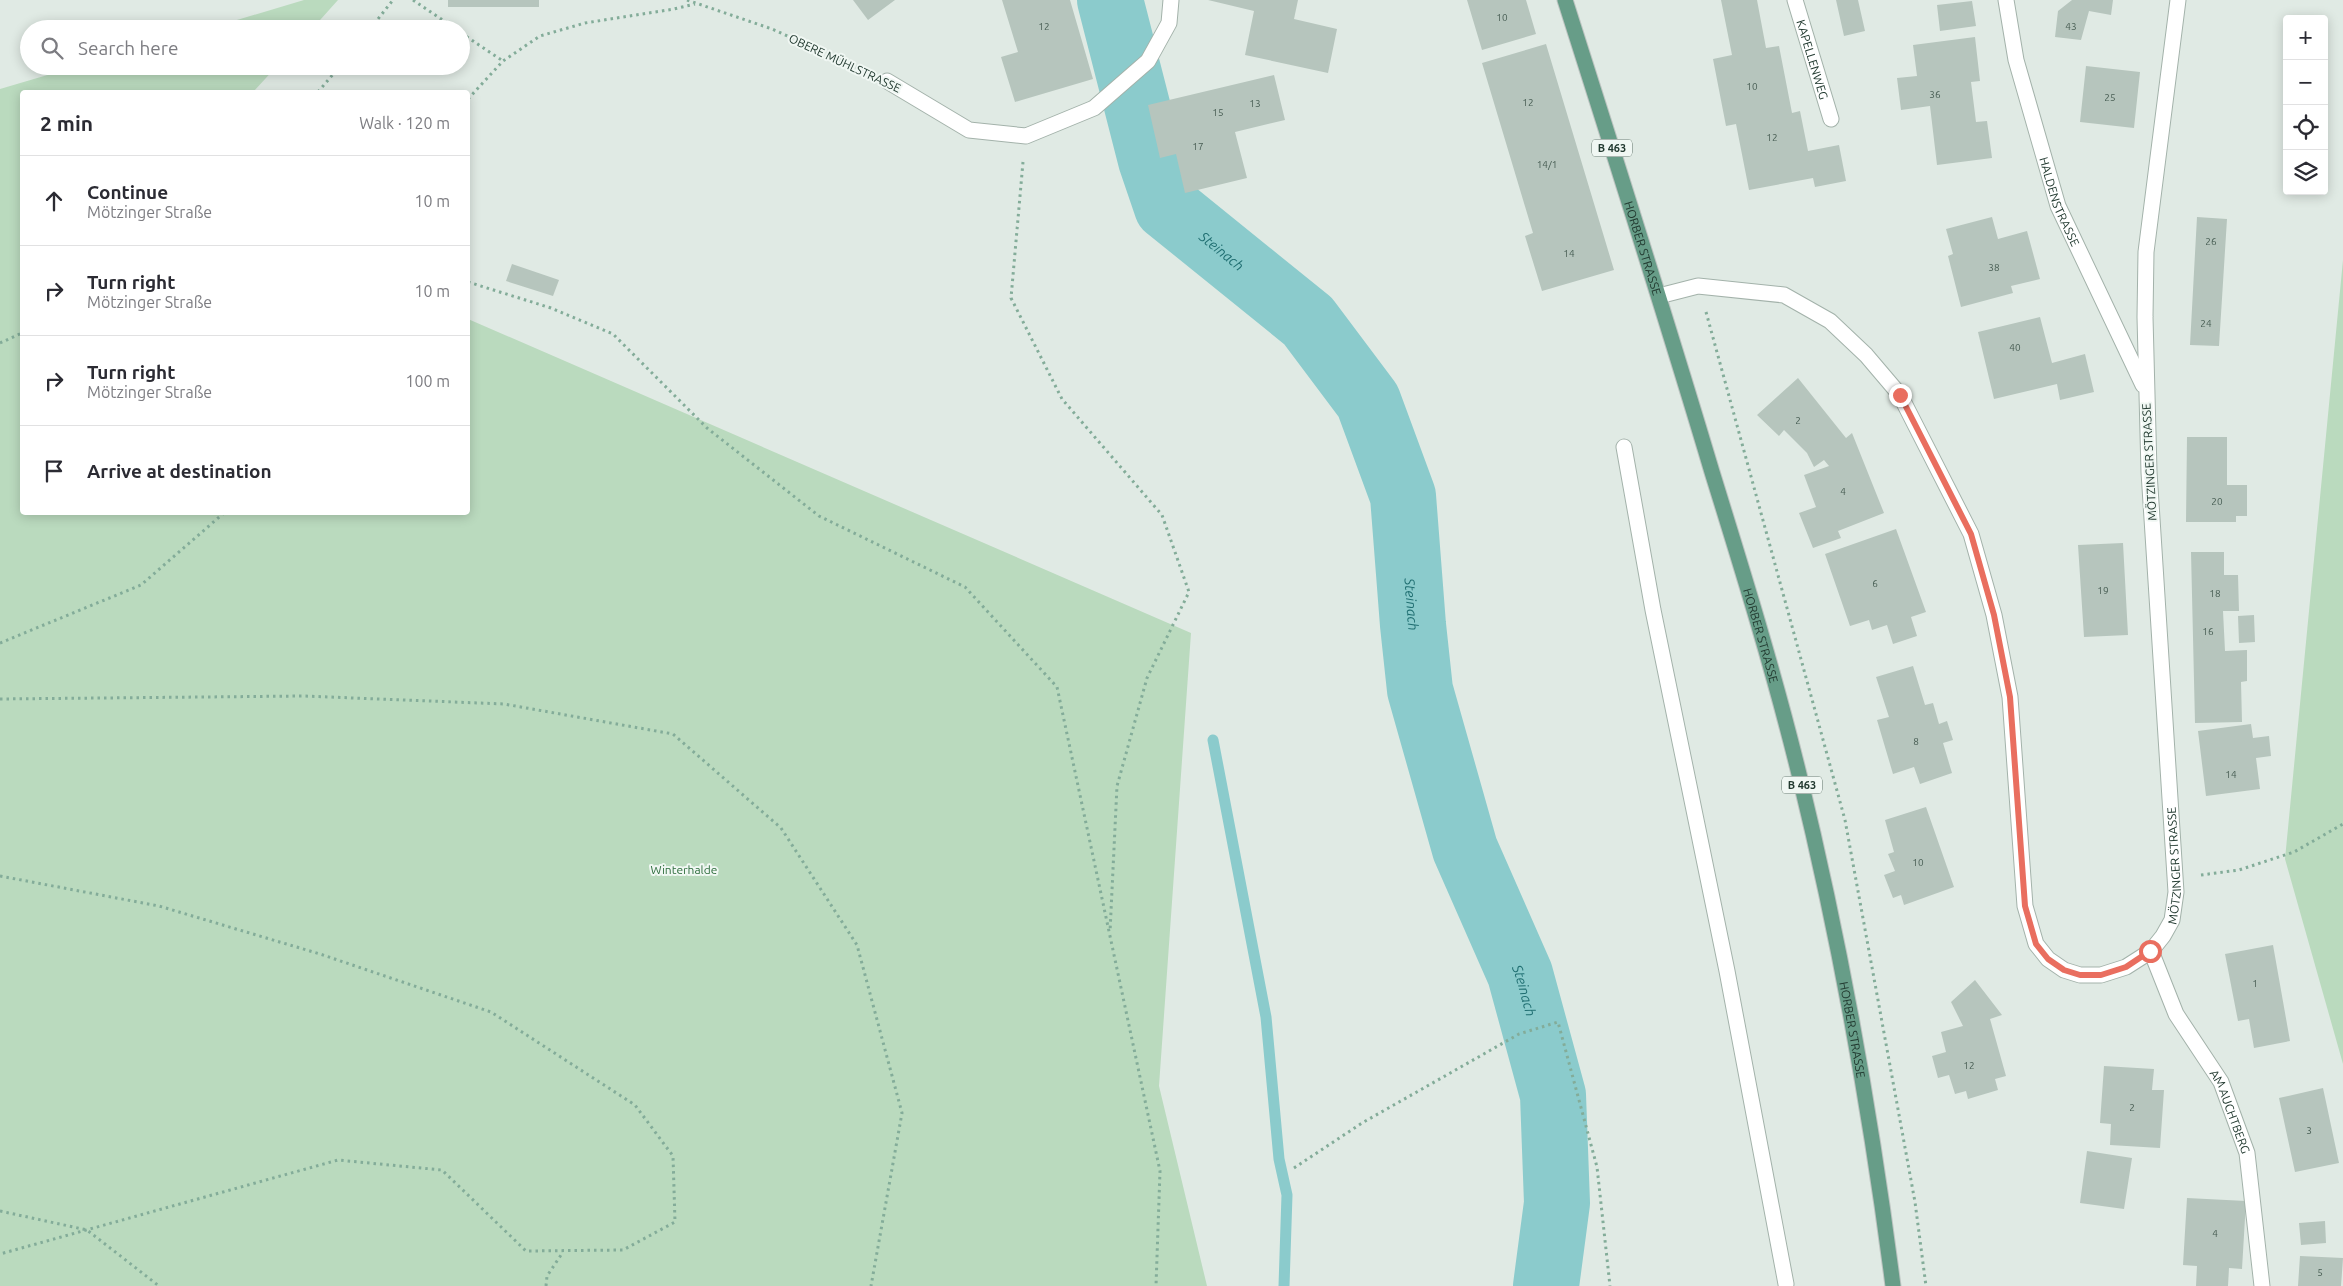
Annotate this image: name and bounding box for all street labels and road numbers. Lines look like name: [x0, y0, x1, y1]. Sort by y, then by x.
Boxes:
street label: KAPELLENWEG: [1795, 18, 1831, 101]
street label: OBERE MÜHLSTRASSE: [787, 31, 903, 95]
road number: B 463: [1592, 140, 1632, 156]
street label: HALDENSTRASSE: [2038, 155, 2083, 248]
street label: HORBER STRASSE: [1623, 199, 1664, 297]
street label: MÖTZINGER STRASSE: [2139, 403, 2159, 521]
street label: HORBER STRASSE: [1741, 586, 1781, 684]
road number: B 463: [1782, 776, 1822, 794]
street label: MÖTZINGER STRASSE: [2164, 806, 2183, 925]
street label: HORBER STRASSE: [1838, 980, 1868, 1079]
street label: AM AUCHTBERG: [2208, 1067, 2253, 1155]

